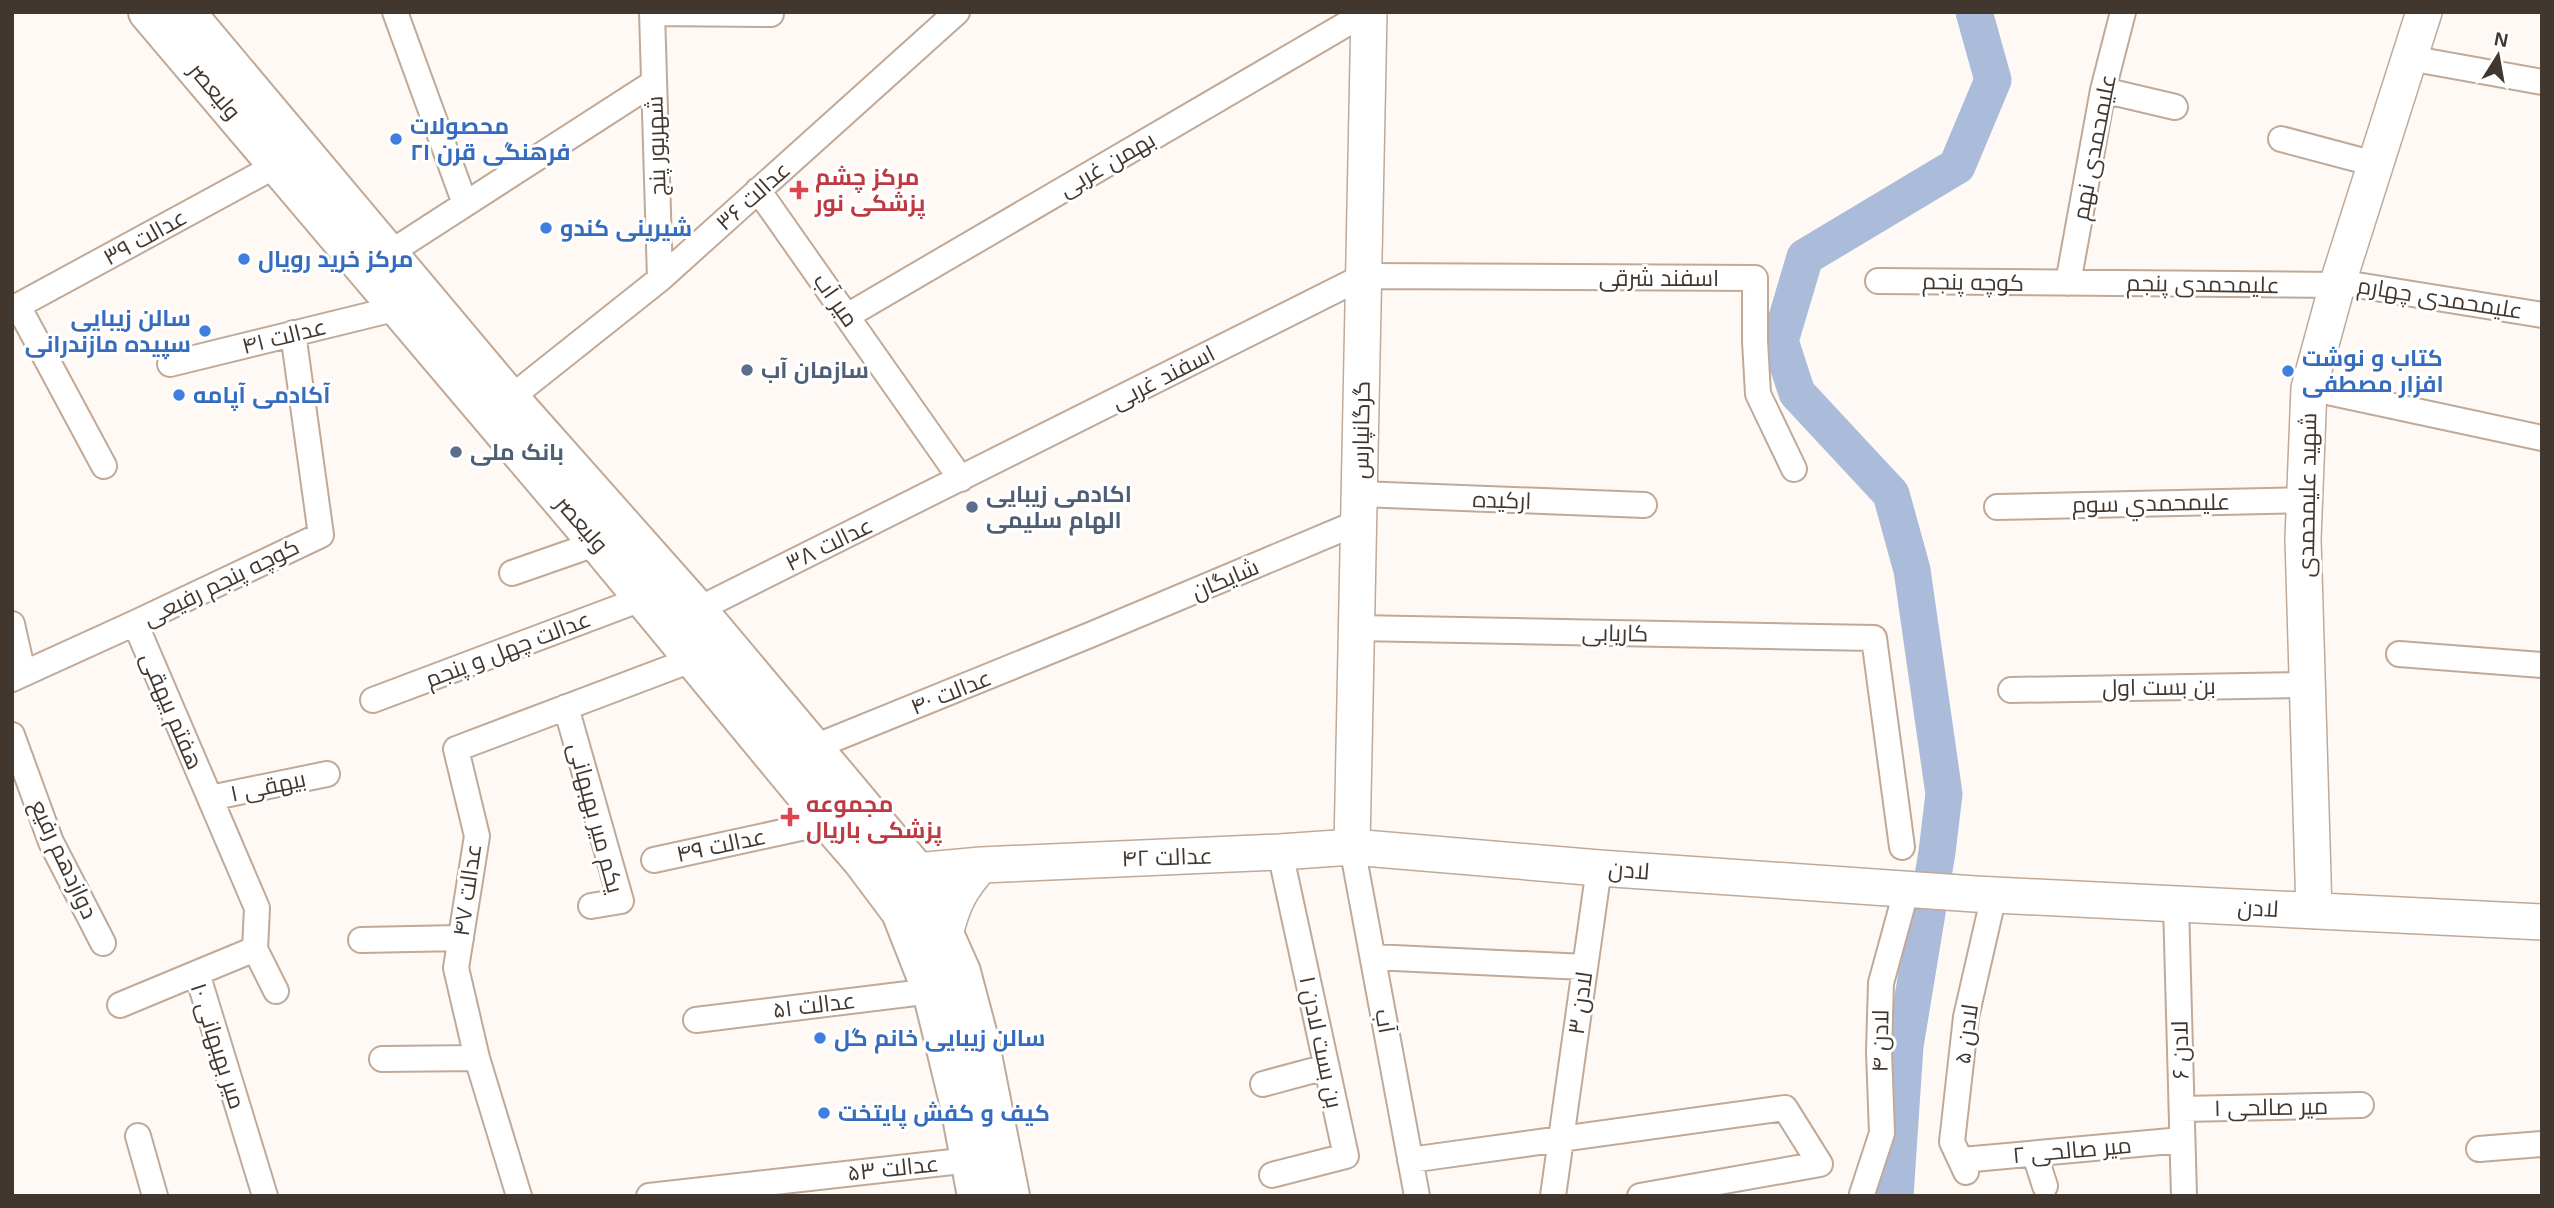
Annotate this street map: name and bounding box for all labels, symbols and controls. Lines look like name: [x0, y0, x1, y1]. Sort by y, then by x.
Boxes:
north arrow: [2463, 21, 2533, 91]
text: N: [2492, 28, 2510, 51]
street label: ولیعصر: [183, 56, 246, 125]
street label: علیمحمدی نهم: [2067, 72, 2124, 223]
street label: شهریور پنج: [641, 95, 674, 197]
place label: محصولات فرهنگی قرن ۲۱: [410, 113, 571, 166]
street label: بهمن غربی: [1054, 126, 1160, 203]
marker: محصولات فرهنگی قرن ۲۱: [388, 131, 404, 147]
street label: عدالت ۳۶: [711, 156, 795, 236]
place label: مرکز چشم پزشکی نور: [814, 164, 925, 219]
marker: مرکز چشم پزشکی نور: [789, 180, 809, 200]
street label: عدالت ۳۹: [99, 204, 191, 270]
place label: شیرینی کندو: [560, 215, 692, 242]
marker: شیرینی کندو: [538, 220, 554, 236]
place label: مرکز خرید رویال: [258, 246, 414, 273]
marker: مرکز خرید رویال: [236, 251, 252, 267]
street label: اسفند شرقی: [1599, 265, 1719, 292]
street label: میر آب: [808, 268, 864, 332]
street label: کوچه پنجم: [1922, 268, 2024, 299]
street label: علیمحمدی پنجم: [2126, 270, 2280, 301]
street label: علیمحمدی چهارم: [2355, 272, 2524, 327]
place label: سالن زیبایی سپیده مازندرانی: [25, 305, 191, 360]
street label: عدالت ۴۱: [239, 313, 329, 359]
marker: سالن زیبایی سپیده مازندرانی: [197, 323, 213, 339]
street label: اسفند غربی: [1107, 340, 1219, 415]
place label: کتاب و نوشت افزار مصطفی: [2302, 345, 2444, 398]
place label: سازمان آب: [761, 357, 869, 384]
marker: سازمان آب: [739, 362, 755, 378]
marker: کتاب و نوشت افزار مصطفی: [2280, 363, 2296, 379]
street label: گرگانپارس: [1347, 381, 1376, 479]
place label: آکادمی آپامه: [193, 382, 331, 411]
marker: آکادمی آپامه: [171, 387, 187, 403]
street label: شهید علیمحمدی: [2293, 412, 2322, 578]
place label: بانک ملی: [470, 439, 564, 466]
marker: بانک ملی: [448, 444, 464, 460]
place label: اکادمی زیبایی الهام سلیمی: [986, 481, 1132, 536]
street label: ارکیده: [1472, 486, 1532, 514]
street label: ولیعصر: [549, 489, 613, 557]
street label: عليمحمدي سوم: [2072, 489, 2230, 522]
marker: اکادمی زیبایی الهام سلیمی: [964, 499, 980, 515]
street label: عدالت ۳۸: [781, 512, 877, 576]
street label: کوچه پنجم رفیعی: [139, 533, 304, 634]
street label: شایگان: [1188, 553, 1263, 606]
street label: عدالت چهل و پنجم: [422, 606, 595, 695]
street label: کاریابی: [1581, 619, 1649, 648]
street label: هفتم بیهقی: [133, 649, 208, 775]
street label: عدالت ۴۰: [907, 664, 995, 720]
street label: بن بست اول: [2102, 673, 2216, 702]
street label: یکم میر بهبهانی: [561, 740, 629, 897]
street label: بیهقی ۱: [228, 765, 308, 808]
place label: مجموعه پزشکی باریال: [806, 791, 942, 846]
street label: دوازدهم رفیع: [22, 795, 103, 924]
marker: مجموعه پزشکی باریال: [780, 807, 800, 827]
street label: عدالت ۴۹: [674, 823, 768, 867]
street label: عدالت ۴۷: [448, 842, 486, 938]
street label: عدالت ۴۲: [1121, 842, 1213, 872]
street label: لادن: [1607, 856, 1650, 885]
street label: لادن: [2237, 894, 2279, 923]
street label: ۳ لادن: [1563, 970, 1598, 1036]
street label: ۱ بن بست لادن: [1293, 974, 1348, 1111]
street label: ۱۰ میر بهبهانی: [185, 980, 251, 1112]
street label: عدالت ۵۱: [771, 987, 857, 1023]
street label: ۵ لادن: [1949, 1002, 1984, 1066]
street label: آب: [1370, 1007, 1400, 1035]
street label: ۴ لادن: [1866, 1009, 1895, 1073]
street label: ۶ لادن: [2166, 1020, 2195, 1080]
place label: سالن زیبایی خانم گل: [834, 1025, 1045, 1054]
marker: سالن زیبایی خانم گل: [812, 1030, 828, 1046]
street label: ۱ میر صالحی: [2214, 1093, 2328, 1122]
place label: کیف و کفش پایتخت: [838, 1100, 1050, 1129]
marker: کیف و کفش پایتخت: [816, 1105, 832, 1121]
street label: ۲ میر صالحی: [2011, 1132, 2133, 1169]
street label: عدالت ۵۳: [846, 1150, 940, 1186]

